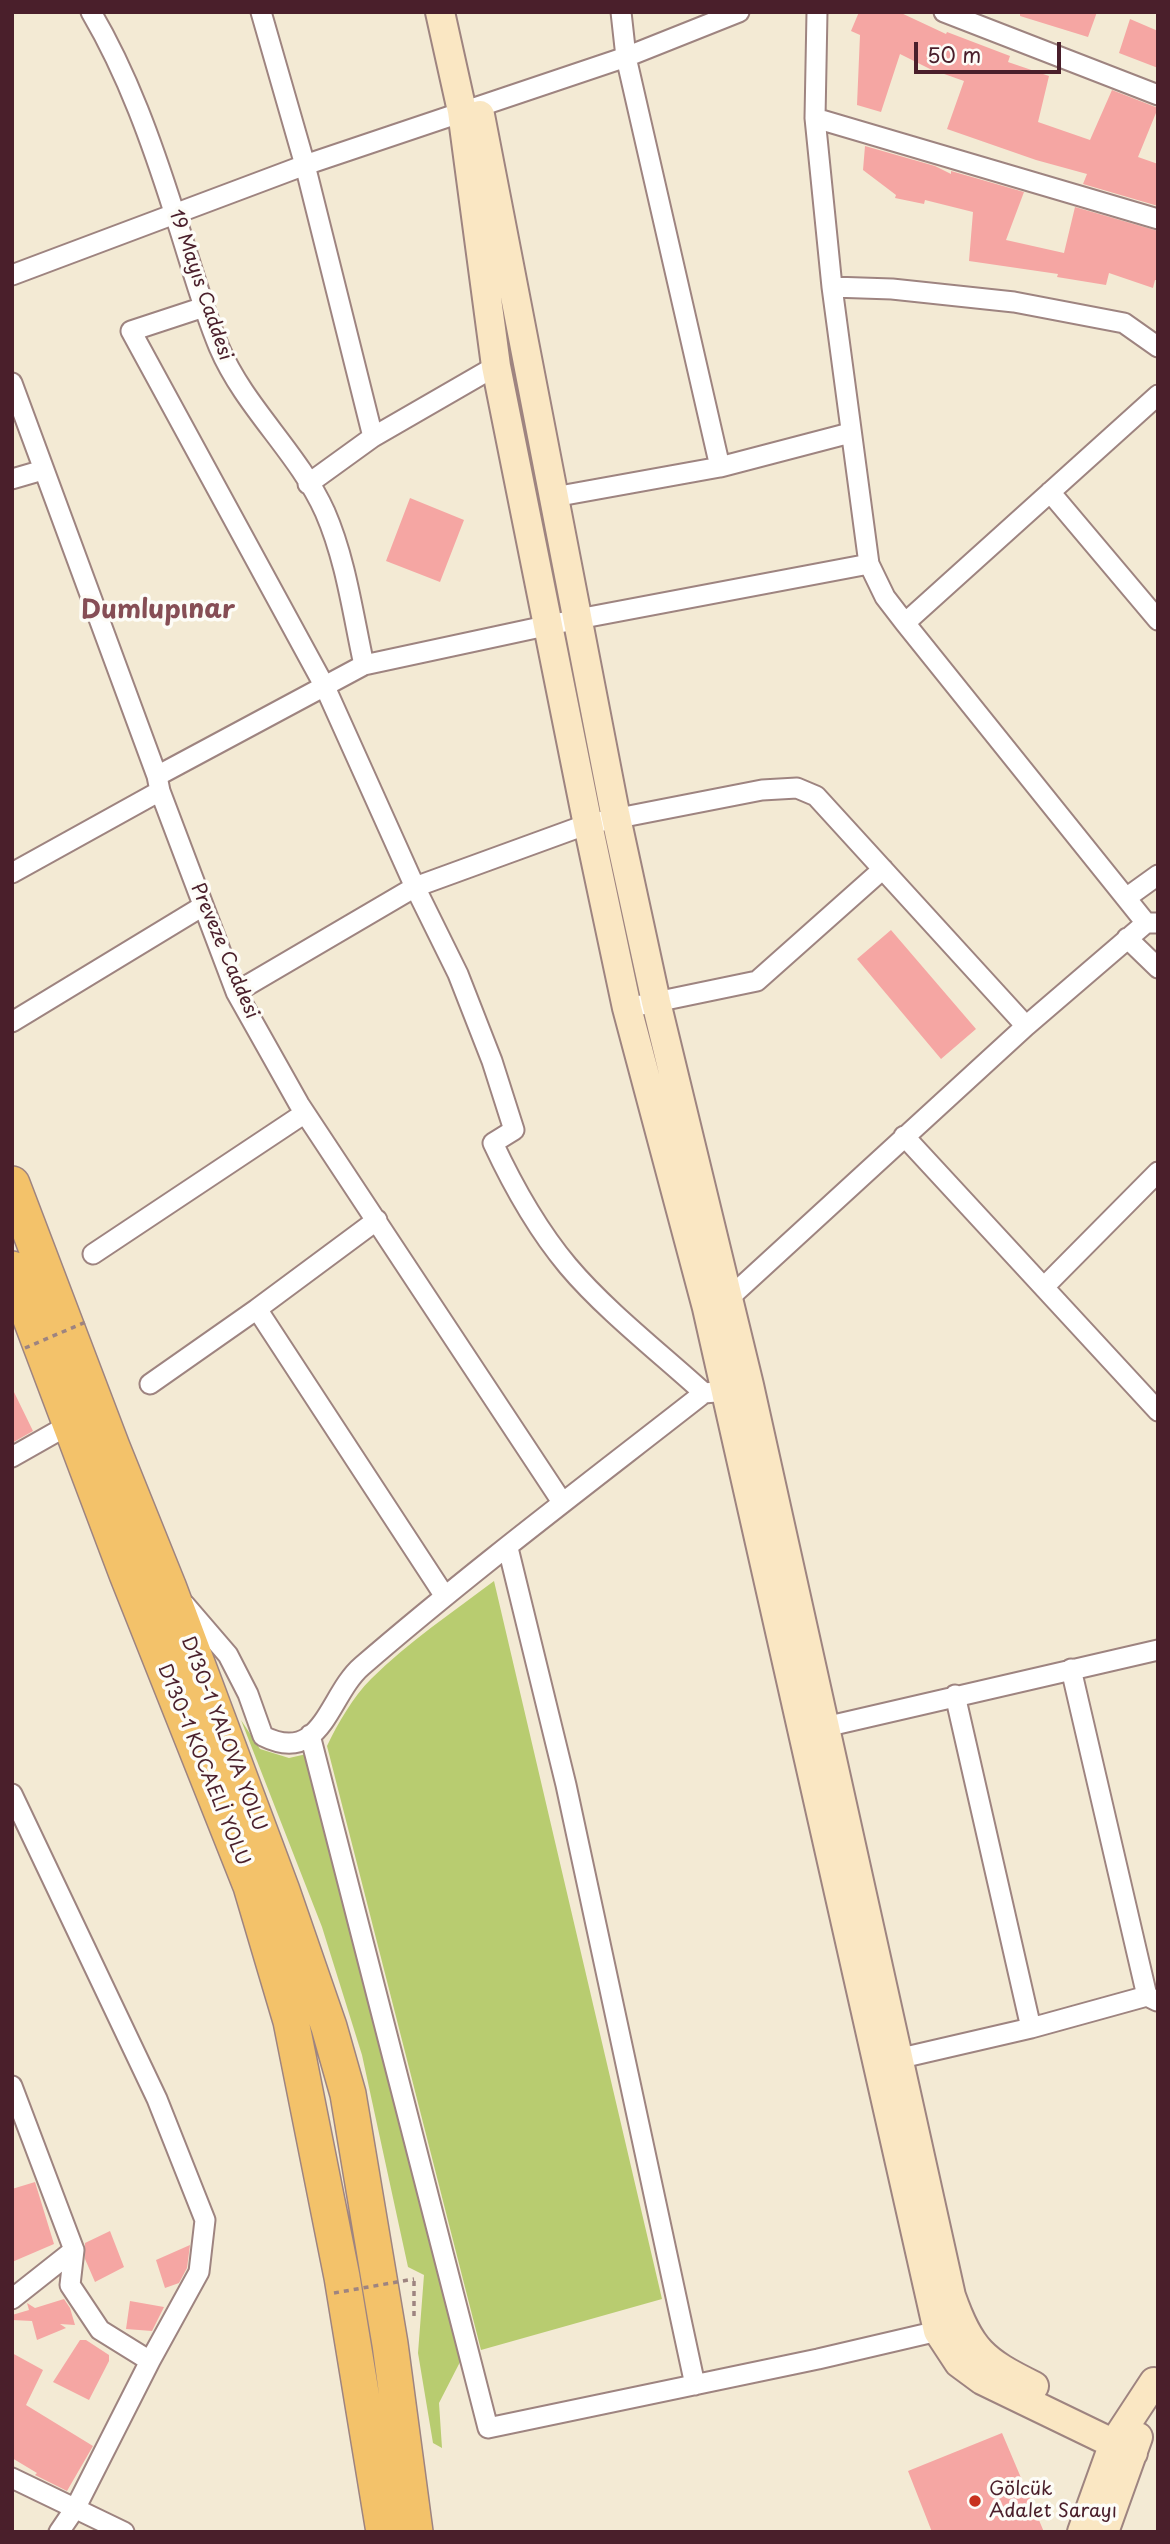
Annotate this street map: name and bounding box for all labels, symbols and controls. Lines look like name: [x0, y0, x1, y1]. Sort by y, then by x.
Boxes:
scale bar: [918, 28, 1065, 72]
text: 50 m: [927, 38, 981, 70]
street label: 19 Mayıs Caddesi: [163, 206, 237, 364]
district label: Dumlupınar: [81, 595, 235, 627]
street label: Preveze Caddesi: [185, 880, 263, 1022]
street label: D130-1 YALOVA YOLU: [175, 1634, 271, 1834]
street label: D130-1 KOCAELİ YOLU: [152, 1661, 254, 1869]
place label: Gölcük Adalet Sarayı: [989, 2479, 1117, 2523]
marker: Gölcük Adalet Sarayı: [967, 2493, 983, 2509]

